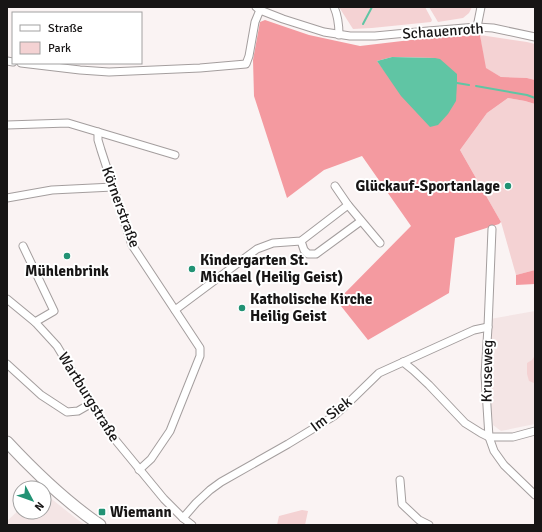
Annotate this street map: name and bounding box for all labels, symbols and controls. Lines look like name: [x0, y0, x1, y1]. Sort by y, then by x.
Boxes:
legend: [12, 12, 142, 64]
street label: Schauenroth: [402, 19, 484, 43]
text: Straße: [48, 21, 83, 36]
text: Park: [48, 41, 71, 56]
street label: Körnerstraße: [98, 164, 144, 250]
place label: Glückauf-Sportanlage: [355, 177, 500, 195]
marker: Glückauf-Sportanlage: [503, 181, 513, 191]
marker: Mühlenbrink: [62, 251, 72, 261]
place label: Kindergarten St. Michael (Heilig Geist): [200, 251, 343, 286]
place label: Mühlenbrink: [25, 262, 109, 280]
marker: Kindergarten St. Michael (Heilig Geist): [187, 264, 197, 274]
place label: Katholische Kirche Heilig Geist: [250, 290, 372, 325]
marker: Katholische Kirche Heilig Geist: [237, 303, 247, 313]
street label: Kruseweg: [477, 339, 497, 402]
street label: Wartburgstraße: [54, 349, 124, 445]
street label: Im Siek: [307, 392, 356, 435]
north arrow: [12, 480, 52, 520]
text: N: [32, 499, 47, 513]
place label: Wiemann: [110, 503, 172, 521]
marker: Wiemann: [97, 507, 107, 517]

